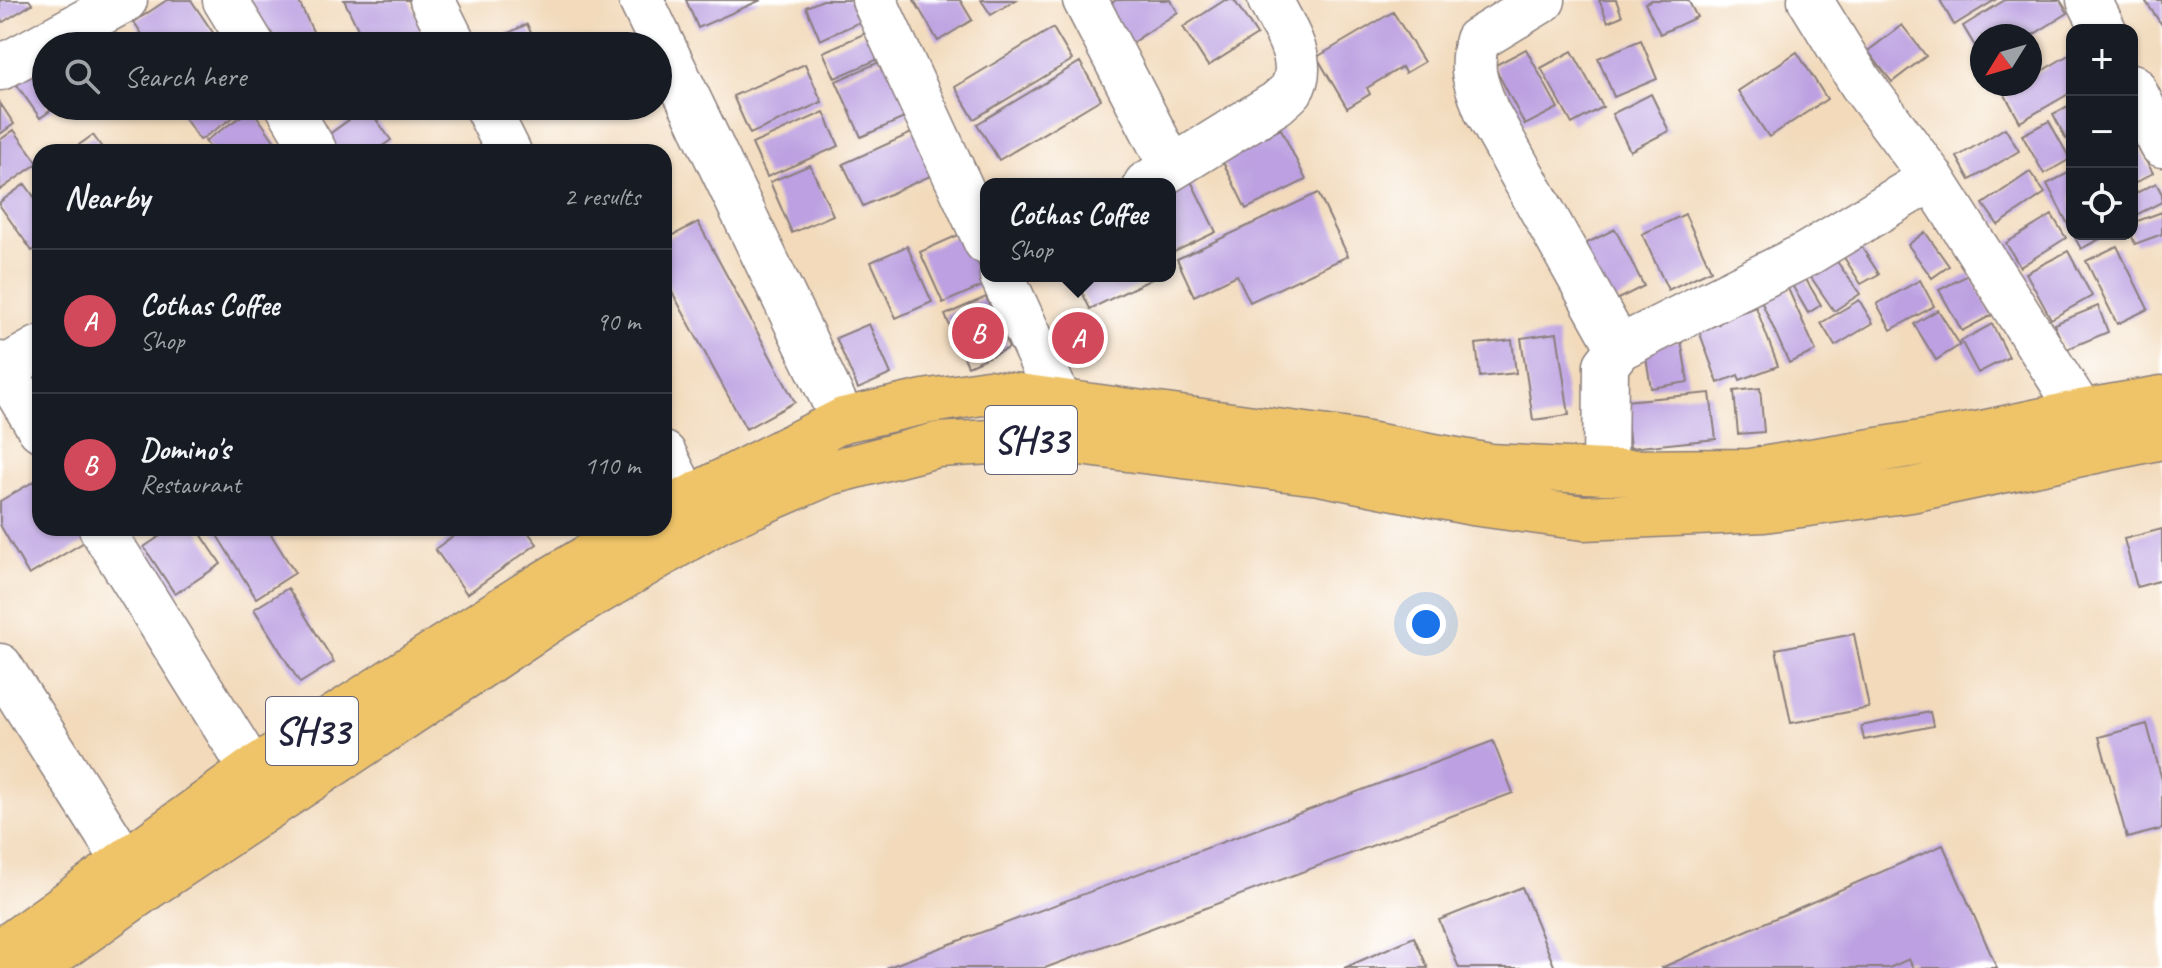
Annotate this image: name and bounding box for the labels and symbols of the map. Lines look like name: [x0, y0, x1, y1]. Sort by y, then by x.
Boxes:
north arrow: [1970, 24, 2042, 96]
pin: B: [952, 303, 1004, 363]
pin: A: [1052, 308, 1104, 368]
road number: SH33: [985, 406, 1077, 474]
your location: [1406, 604, 1446, 644]
road number: SH33: [266, 697, 358, 765]

